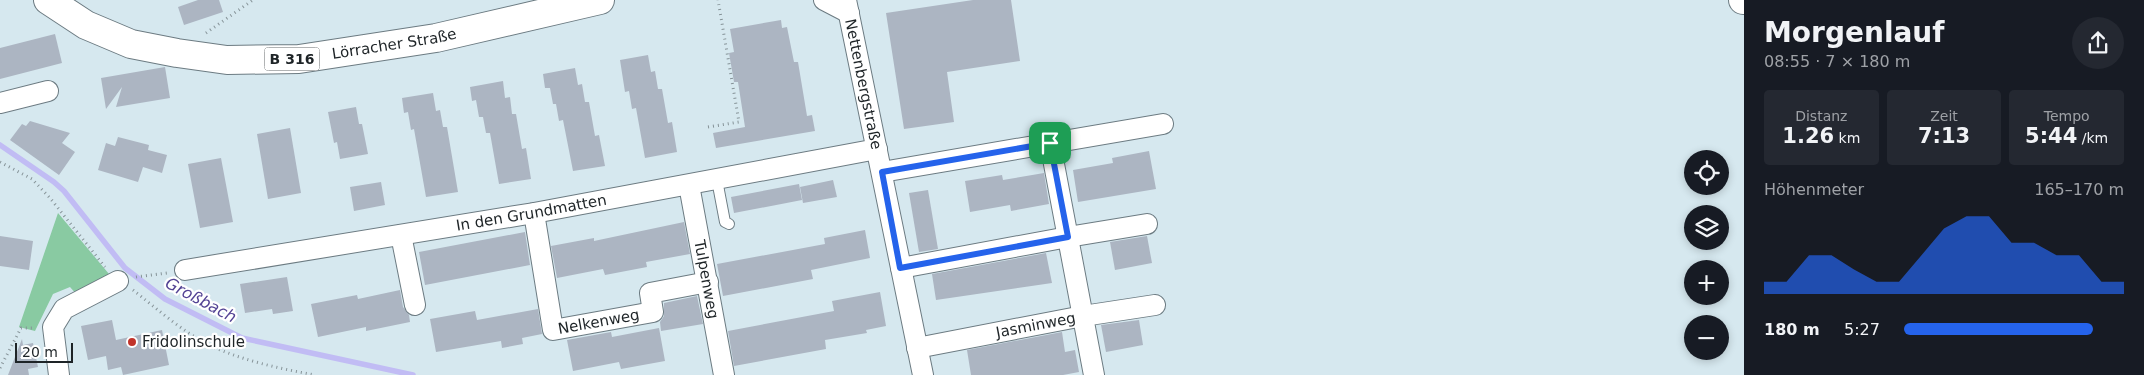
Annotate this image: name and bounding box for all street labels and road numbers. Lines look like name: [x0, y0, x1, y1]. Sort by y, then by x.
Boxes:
street label: Nettenbergstraße: [841, 17, 885, 151]
street label: Lörracher Straße: [331, 25, 458, 63]
road number: B 316: [264, 48, 320, 70]
street label: In den Grundmatten: [455, 191, 608, 235]
street label: Tulpenweg: [690, 238, 722, 320]
street label: Nelkenweg: [556, 306, 641, 338]
street label: Jasminweg: [993, 309, 1077, 342]

